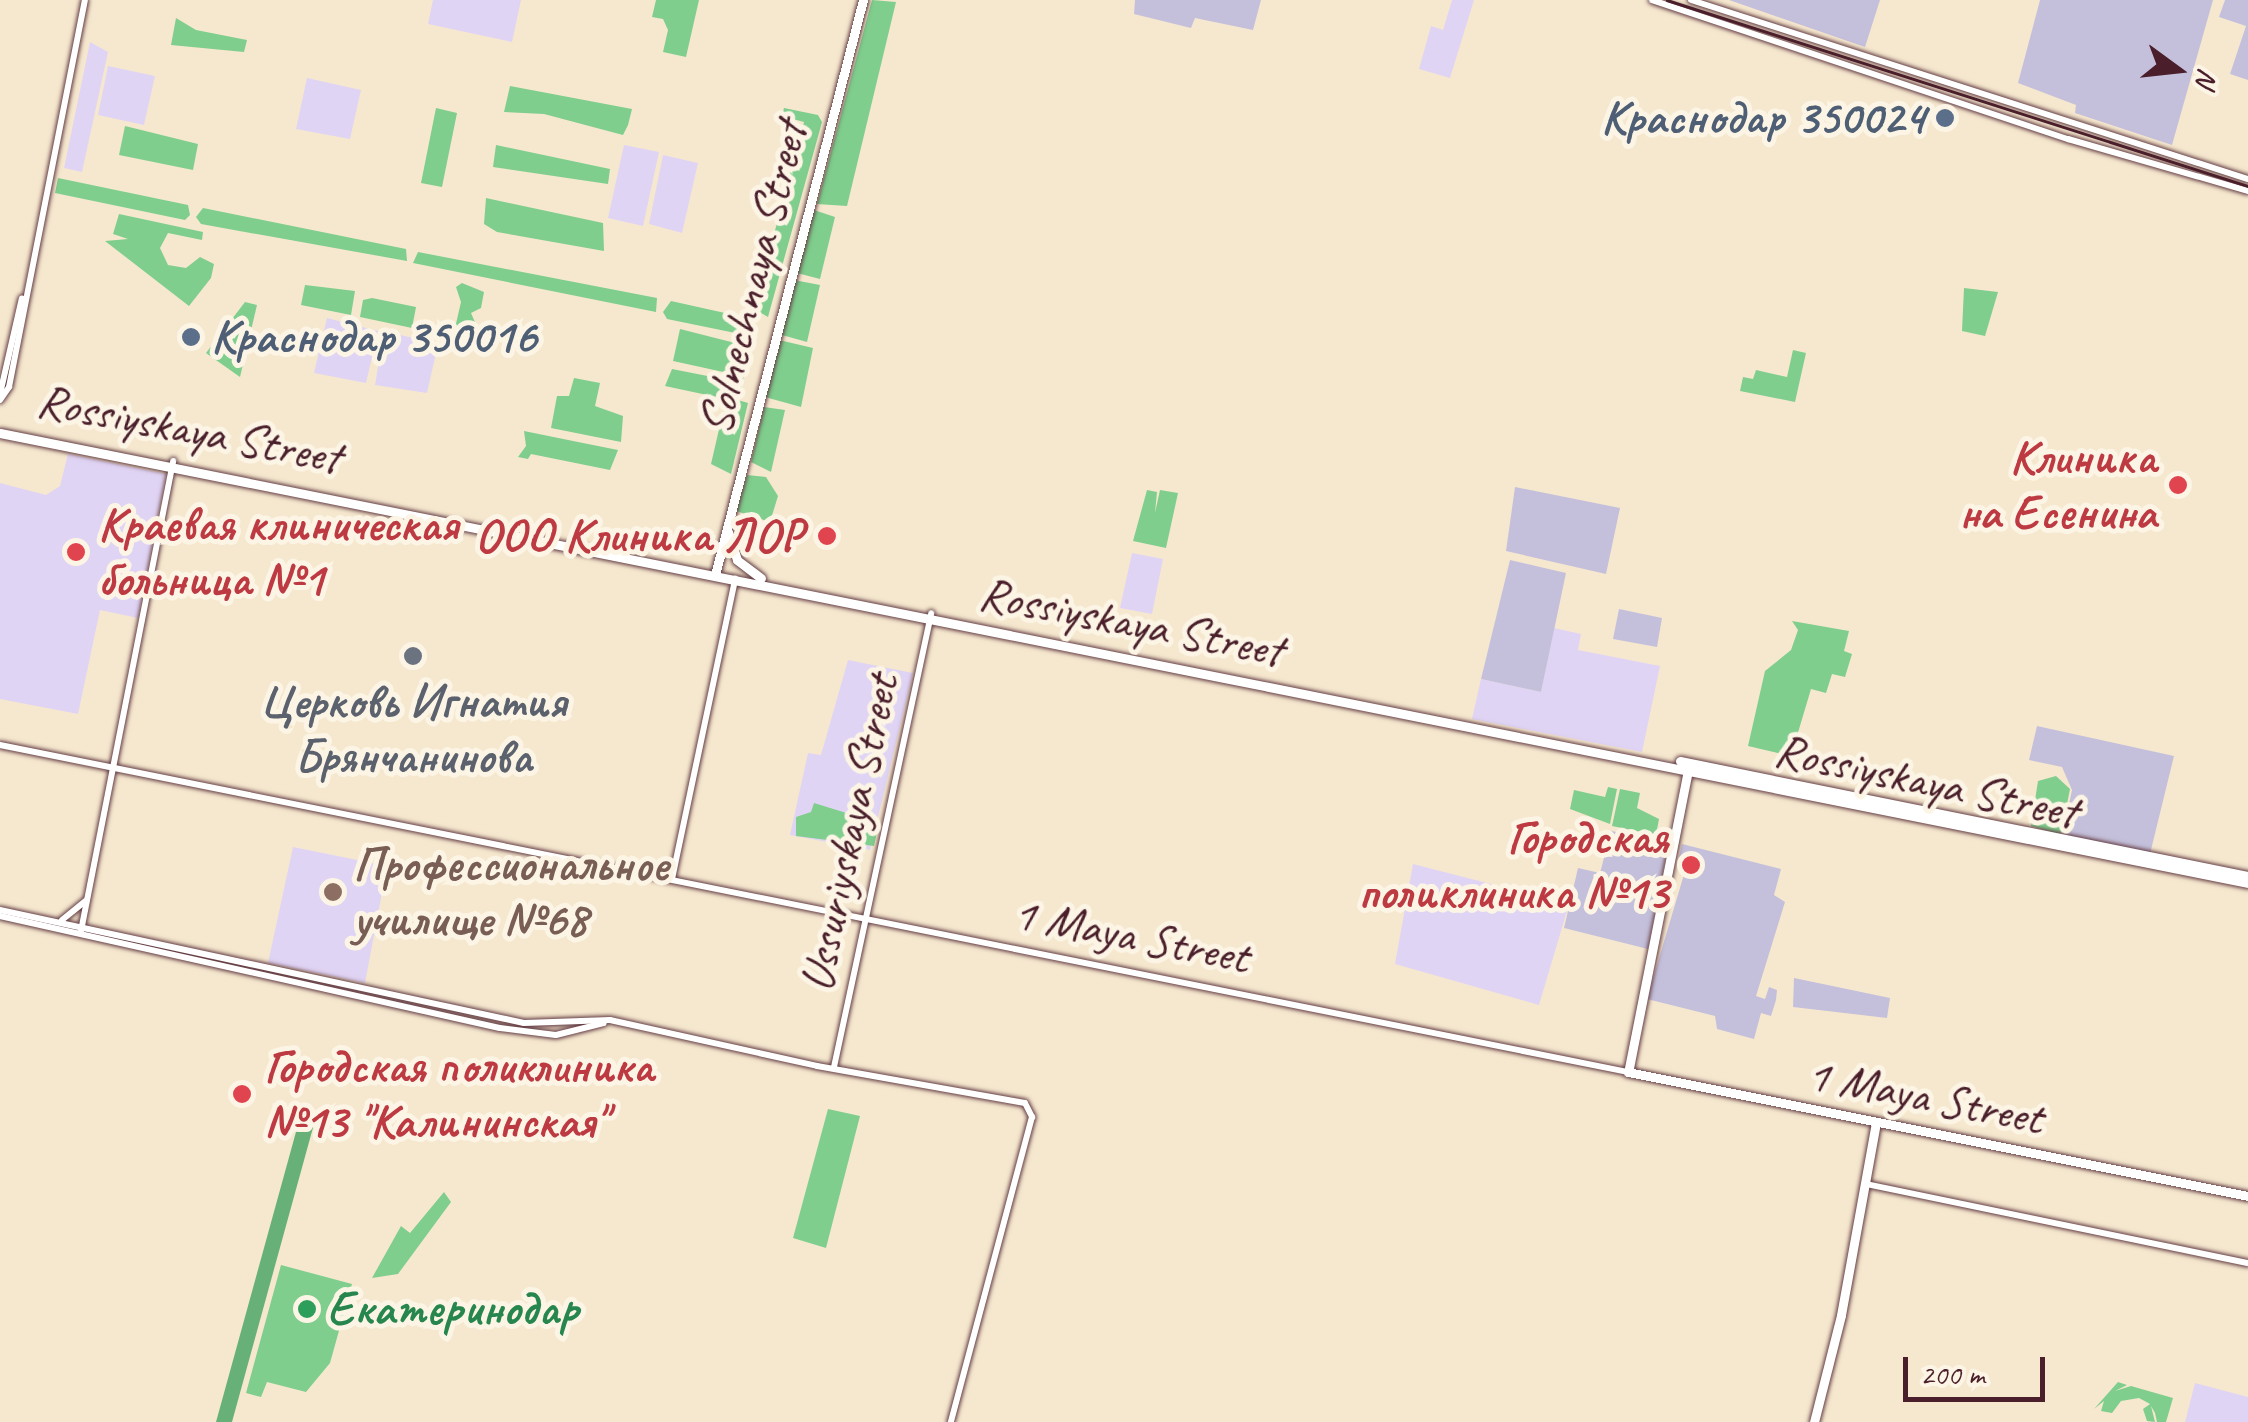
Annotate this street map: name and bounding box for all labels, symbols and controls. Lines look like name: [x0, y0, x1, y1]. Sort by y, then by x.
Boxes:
north arrow: [2128, 20, 2228, 120]
text: N: [2188, 65, 2227, 91]
place label: Краснодар 350024: [1601, 89, 1925, 147]
marker: Краснодар 350024: [1934, 107, 1956, 129]
street label: Solnechnaya Street: [686, 116, 820, 440]
place label: Краснодар 350016: [211, 308, 536, 366]
marker: Краснодар 350016: [180, 326, 202, 348]
street label: Rossiyskaya Street: [33, 371, 345, 487]
place label: Клиника на Есенина: [1955, 428, 2156, 541]
marker: Клиника на Есенина: [2165, 472, 2191, 498]
place label: Краевая клиническая больница №1: [98, 495, 457, 608]
place label: ООО Клиника ЛОР: [475, 507, 804, 565]
marker: ООО Клиника ЛОР: [814, 523, 840, 549]
marker: Краевая клиническая больница №1: [63, 539, 89, 565]
street label: Rossiyskaya Street: [975, 564, 1287, 680]
marker: Церковь Игнатия Брянчанинова: [402, 645, 424, 667]
street label: Ussuriyskaya Street: [787, 669, 911, 997]
place label: Церковь Игнатия Брянчанинова: [259, 672, 567, 785]
street label: Rossiyskaya Street: [1770, 721, 2082, 841]
place label: Городская поликлиника №13: [1358, 808, 1668, 921]
place label: Профессиональное училище №68: [353, 835, 668, 948]
marker: Городская поликлиника №13: [1678, 852, 1704, 878]
marker: Профессиональное училище №68: [322, 881, 344, 903]
street label: 1 Maya Street: [1008, 884, 1254, 986]
place label: Городская поликлиника №13 "Калининская": [264, 1037, 652, 1150]
street label: 1 Maya Street: [1802, 1045, 2048, 1147]
marker: Городская поликлиника №13 "Калининская": [229, 1081, 255, 1107]
place label: Екатеринодар: [327, 1280, 579, 1338]
marker: Екатеринодар: [296, 1298, 318, 1320]
scale bar: [1908, 1337, 2050, 1399]
text: 200 m: [1920, 1355, 1985, 1393]

